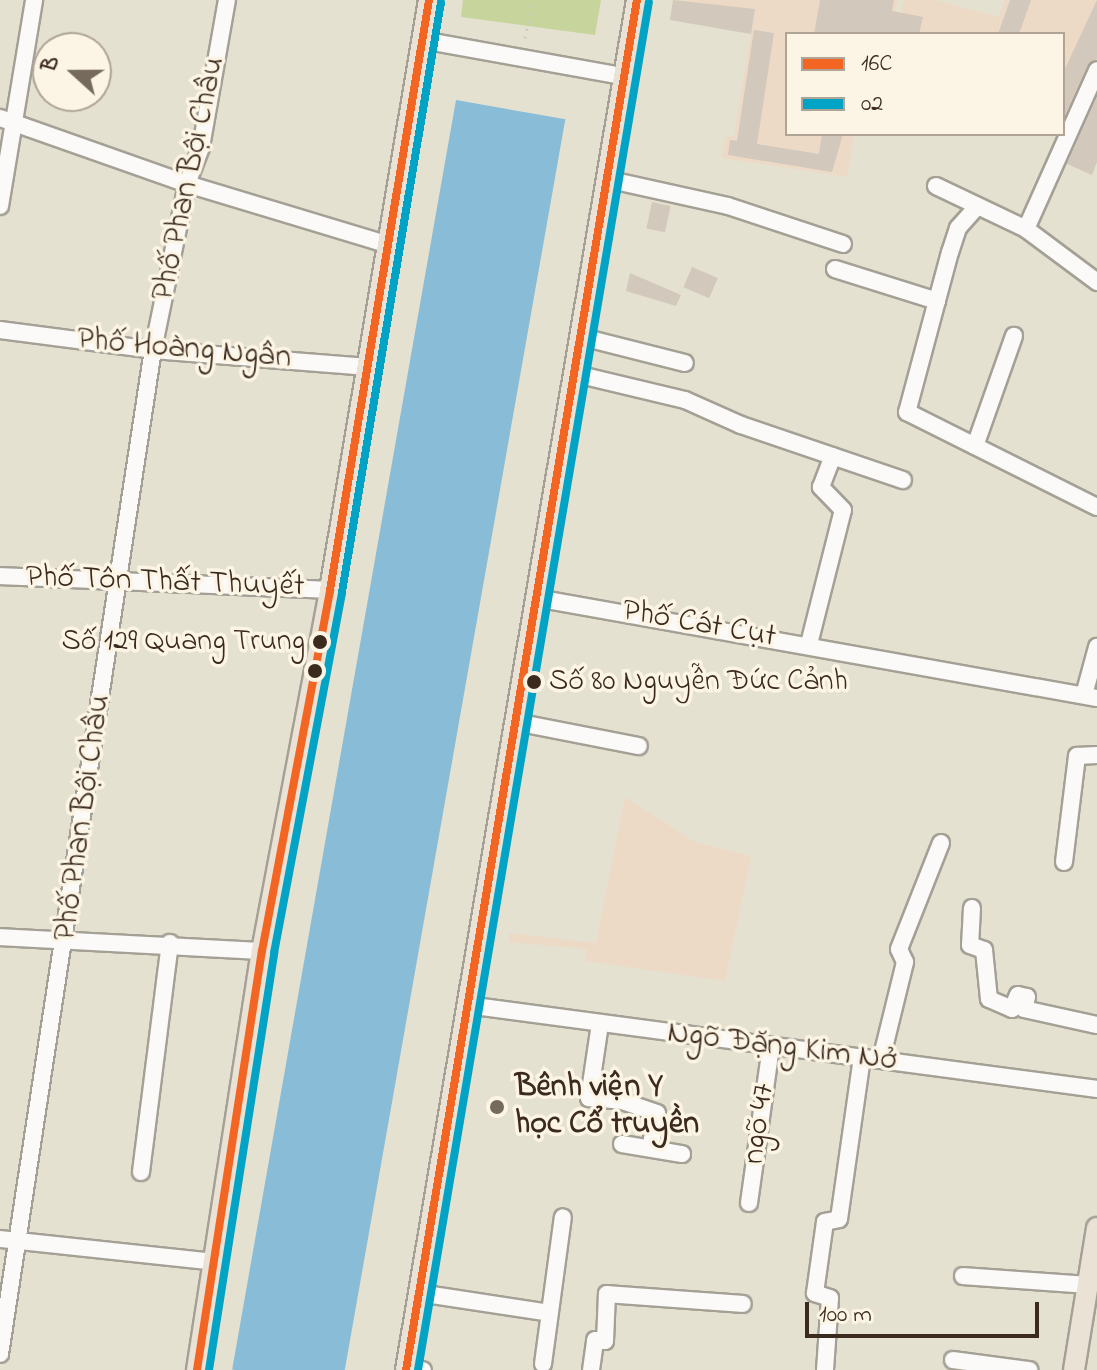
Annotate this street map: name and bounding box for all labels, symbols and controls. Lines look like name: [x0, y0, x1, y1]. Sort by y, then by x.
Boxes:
north arrow: [32, 32, 112, 112]
legend: [785, 32, 1065, 136]
text: 16C: [861, 47, 892, 82]
text: B: [34, 51, 69, 77]
street label: Phố Phan Bội Châu: [145, 53, 235, 305]
text: 02: [861, 87, 883, 122]
street label: Phố Hoàng Ngân: [75, 321, 293, 379]
street label: Phố Tôn Thất Thuyết: [25, 559, 305, 607]
street label: Phố Cát Cụt: [619, 593, 779, 657]
place label: Số 129 Quang Trung: [61, 624, 305, 660]
marker: Số 129 Quang Trung: [312, 634, 328, 650]
unlabelled marker: [307, 663, 323, 679]
place label: Số 80 Nguyễn Đức Cảnh: [549, 664, 848, 700]
marker: Số 80 Nguyễn Đức Cảnh: [526, 674, 542, 690]
street label: Phố Phan Bội Châu: [48, 692, 120, 944]
street label: Ngõ Đặng Kim Nở: [665, 1015, 899, 1081]
place label: Bênh viện Y học Cổ truyền: [515, 1070, 699, 1145]
street label: ngõ 47: [735, 1081, 785, 1167]
marker: Bênh viện Y học Cổ truyền: [486, 1096, 508, 1118]
scale bar: [809, 1286, 1043, 1336]
text: 100 m: [819, 1298, 872, 1333]

